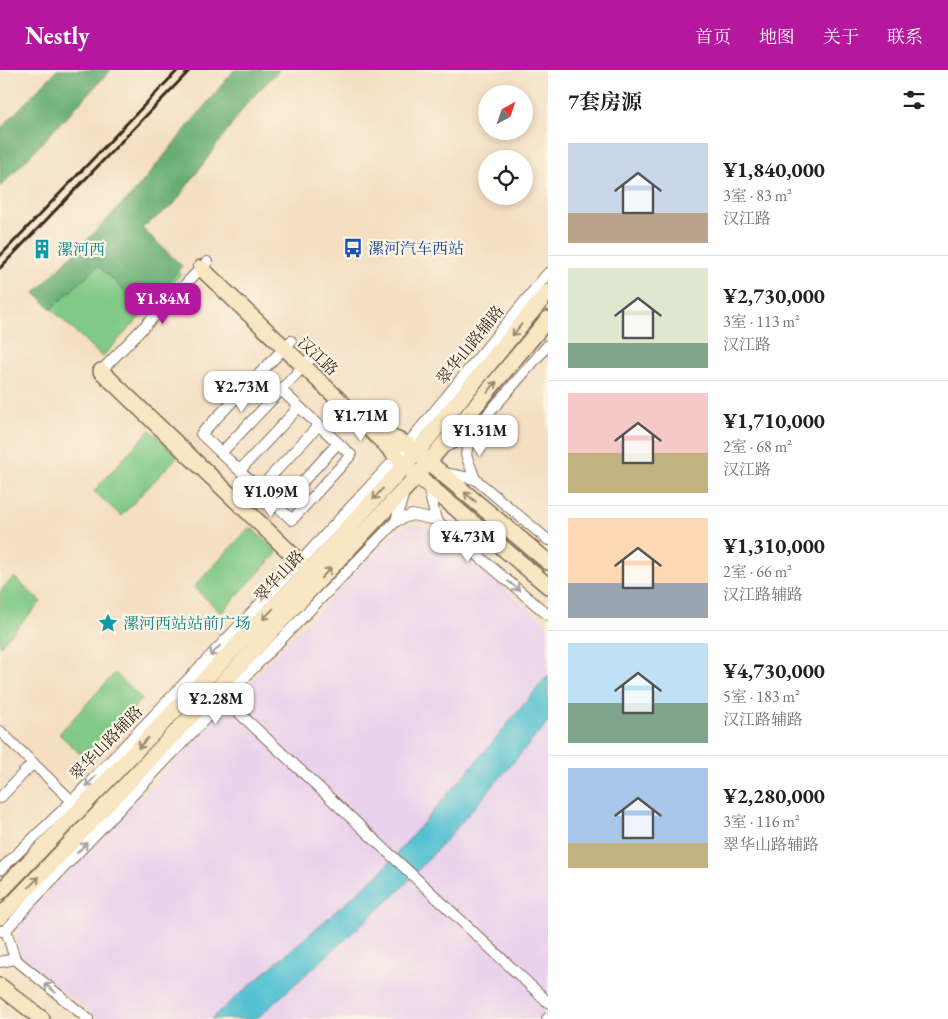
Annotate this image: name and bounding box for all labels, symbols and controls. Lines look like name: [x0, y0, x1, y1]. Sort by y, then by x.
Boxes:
text: Nestly: [25, 20, 90, 51]
text: 首页: [695, 25, 731, 48]
text: 地图: [759, 25, 795, 48]
text: 关于: [823, 25, 859, 48]
text: 联系: [887, 25, 923, 48]
north arrow: [478, 85, 532, 140]
map controls: [478, 85, 533, 205]
icon: filters: [900, 86, 928, 114]
text: 7套房源: [568, 88, 642, 115]
button: locate: [478, 150, 533, 205]
text: ¥1,840,000: [723, 156, 825, 183]
icon: home: [608, 163, 668, 223]
text: 3室 · 83 m²: [723, 185, 792, 206]
text: 汉江路: [723, 208, 771, 229]
bus stop icon: 漯河汽车西站: [342, 237, 364, 259]
building icon: 漯河西: [31, 238, 53, 260]
place label: 漯河汽车西站: [368, 238, 464, 259]
place label: 漯河西: [57, 239, 105, 260]
pin: ¥1.84M: [122, 282, 204, 325]
text: ¥2,730,000: [723, 282, 825, 309]
text: ¥1.84M: [136, 288, 190, 309]
icon: home: [608, 288, 668, 348]
street label: 翠华山路辅路: [432, 301, 508, 389]
text: 3室 · 113 m²: [723, 311, 800, 332]
one-way arrow: [511, 323, 522, 336]
street label: 汉江路: [293, 332, 343, 380]
text: 汉江路: [723, 334, 771, 355]
pin: ¥2.73M: [201, 370, 283, 413]
text: ¥2.73M: [215, 376, 269, 397]
one-way arrow: [487, 381, 498, 394]
pin: ¥1.71M: [320, 400, 402, 442]
text: ¥1.71M: [334, 405, 388, 426]
text: ¥1,710,000: [723, 407, 825, 434]
icon: home: [608, 413, 668, 473]
pin: ¥1.31M: [439, 414, 521, 457]
text: ¥1.31M: [453, 420, 507, 441]
text: 2室 · 68 m²: [723, 436, 792, 457]
text: 汉江路: [723, 459, 771, 480]
pin: ¥1.09M: [230, 476, 312, 518]
text: ¥1.09M: [244, 481, 298, 502]
one-way arrow: [372, 488, 384, 501]
one-way arrow: [464, 492, 477, 503]
pin: ¥4.73M: [427, 520, 509, 563]
text: ¥4.73M: [441, 526, 495, 547]
text: ¥1,310,000: [723, 532, 825, 559]
icon: home: [608, 538, 668, 598]
street label: 翠华山路: [249, 545, 309, 607]
text: 2室 · 66 m²: [723, 561, 792, 582]
one-way arrow: [320, 567, 332, 580]
one-way arrow: [507, 580, 520, 592]
text: 汉江路辅路: [723, 584, 803, 605]
one-way arrow: [262, 607, 274, 620]
place icon: 漯河西站站前广场: [97, 612, 119, 634]
place label: 漯河西站站前广场: [123, 613, 251, 634]
one-way arrow: [209, 644, 221, 657]
text: ¥4,730,000: [723, 657, 825, 684]
icon: home: [608, 663, 668, 723]
pin: ¥2.28M: [175, 682, 257, 725]
text: 5室 · 183 m²: [723, 686, 800, 707]
text: ¥2.28M: [189, 688, 243, 709]
street label: 翠华山路辅路: [65, 701, 147, 785]
text: 汉江路辅路: [723, 709, 803, 730]
one-way arrow: [138, 737, 150, 749]
one-way arrow: [85, 774, 97, 787]
text: ¥2,280,000: [723, 782, 825, 809]
icon: home: [608, 788, 668, 848]
text: 3室 · 116 m²: [723, 811, 800, 832]
text: 翠华山路辅路: [723, 834, 819, 855]
one-way arrow: [76, 841, 88, 854]
one-way arrow: [28, 875, 40, 888]
one-way arrow: [44, 982, 57, 993]

